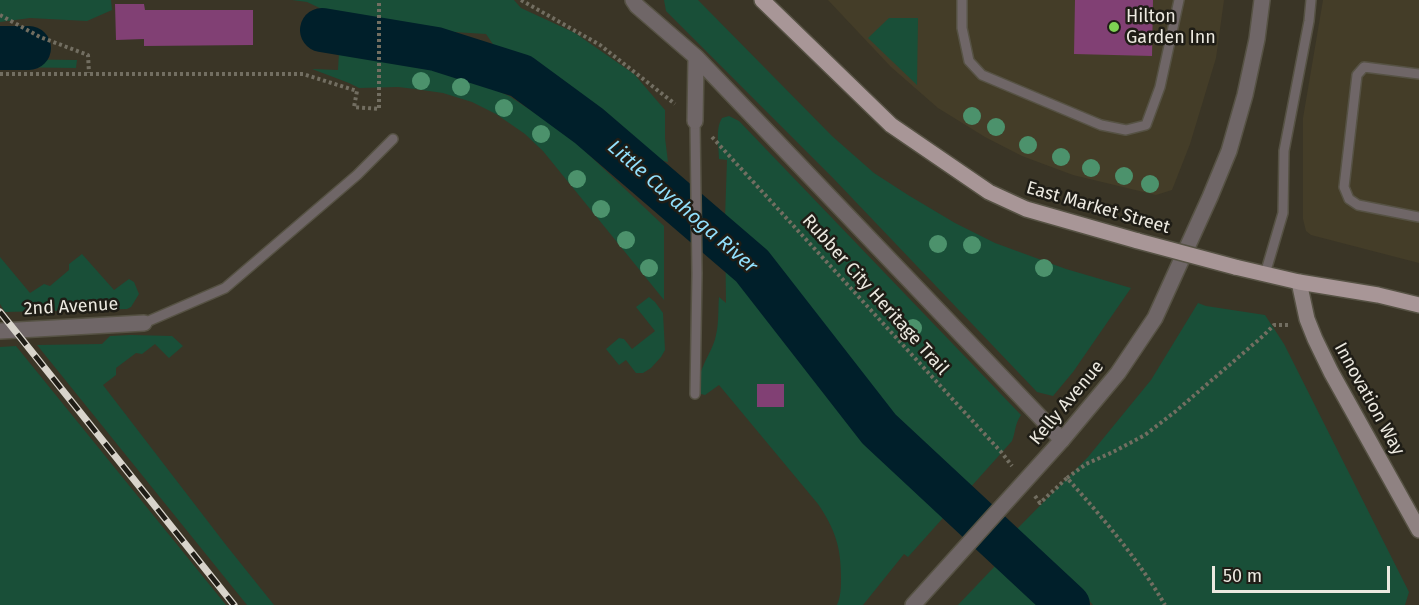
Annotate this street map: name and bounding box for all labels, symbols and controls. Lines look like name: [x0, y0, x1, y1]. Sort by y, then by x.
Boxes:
place label: Hilton Garden Inn: [1126, 6, 1216, 48]
marker: Hilton Garden Inn: [1107, 20, 1121, 34]
water label: Little Cuyahoga River: [602, 135, 762, 279]
street label: East Market Street: [1024, 177, 1172, 239]
street label: Rubber City Heritage Trail: [797, 210, 953, 380]
street label: 2nd Avenue: [23, 294, 119, 320]
street label: Innovation Way: [1329, 339, 1409, 459]
street label: Kelly Avenue: [1025, 356, 1109, 450]
scale bar: [1215, 554, 1394, 592]
text: 50 m: [1223, 565, 1262, 587]

